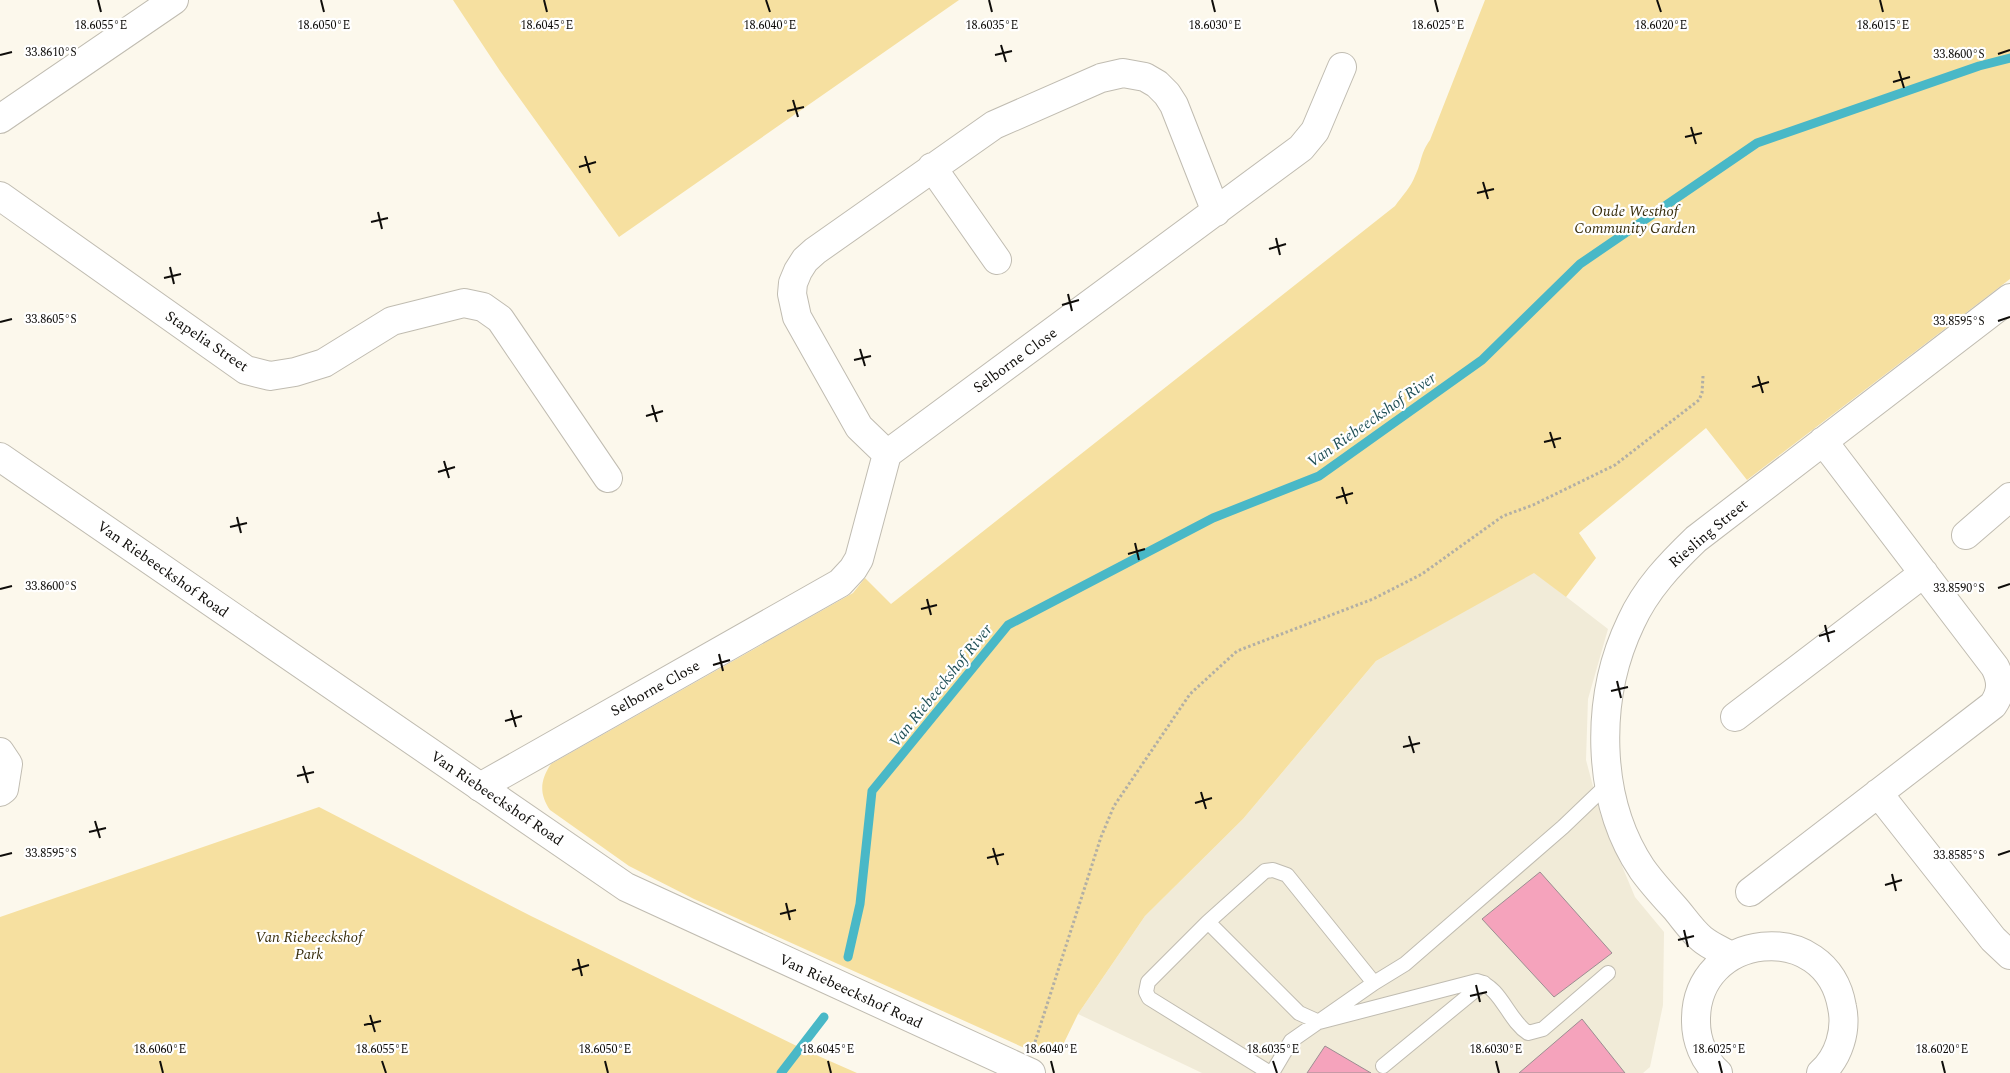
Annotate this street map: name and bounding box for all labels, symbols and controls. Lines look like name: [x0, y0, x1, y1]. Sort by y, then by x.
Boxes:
text: 18.6055°E: [75, 16, 127, 35]
text: 18.6050°E: [298, 16, 350, 35]
text: 18.6045°E: [521, 16, 573, 35]
text: 18.6040°E: [744, 16, 796, 35]
text: 18.6035°E: [966, 16, 1018, 35]
text: 18.6030°E: [1189, 16, 1241, 35]
text: 18.6025°E: [1412, 16, 1464, 35]
text: 18.6020°E: [1635, 16, 1687, 35]
text: 18.6015°E: [1857, 16, 1909, 35]
text: 33.8610°S: [25, 43, 77, 62]
text: 33.8600°S: [1933, 45, 1985, 64]
park label: Oude Westhof Community Garden: [1574, 200, 1696, 240]
street label: Stapelia Street: [160, 305, 253, 378]
text: 33.8605°S: [25, 310, 77, 329]
text: 33.8595°S: [1933, 312, 1985, 331]
street label: Selborne Close: [968, 322, 1062, 399]
water label: Van Riebeeckshof River: [1302, 366, 1441, 473]
street label: Riesling Street: [1664, 493, 1753, 574]
street label: Van Riebeeckshof Road: [92, 515, 233, 624]
text: 33.8600°S: [25, 577, 77, 596]
text: 33.8590°S: [1933, 579, 1985, 598]
water label: Van Riebeeckshof River: [883, 618, 998, 753]
street label: Selborne Close: [606, 654, 704, 723]
street label: Van Riebeeckshof Road: [426, 745, 568, 852]
text: 33.8595°S: [25, 844, 77, 863]
text: 33.8585°S: [1933, 846, 1985, 865]
park label: Van Riebeeckshof Park: [255, 926, 365, 966]
street label: Van Riebeeckshof Road: [775, 948, 926, 1035]
text: 18.6060°E: [134, 1040, 186, 1059]
text: 18.6055°E: [356, 1040, 408, 1059]
text: 18.6050°E: [579, 1040, 631, 1059]
text: 18.6045°E: [802, 1040, 854, 1059]
text: 18.6040°E: [1025, 1040, 1077, 1059]
text: 18.6035°E: [1247, 1040, 1299, 1059]
text: 18.6030°E: [1470, 1040, 1522, 1059]
text: 18.6025°E: [1693, 1040, 1745, 1059]
text: 18.6020°E: [1916, 1040, 1968, 1059]

